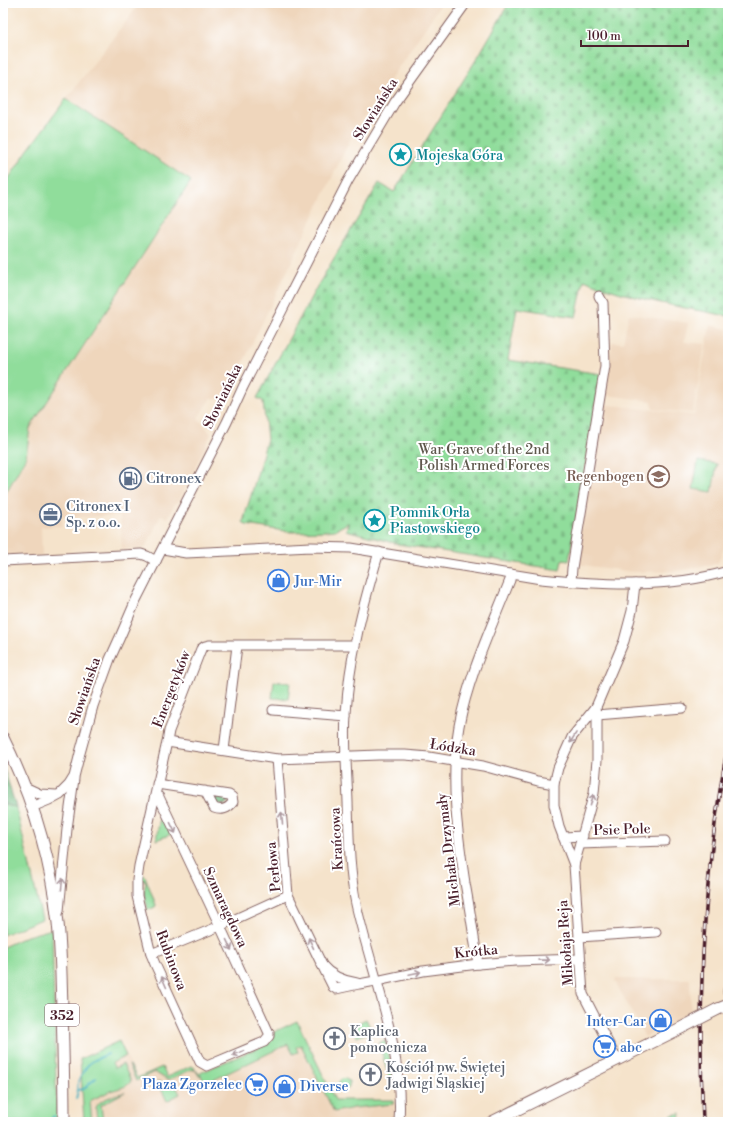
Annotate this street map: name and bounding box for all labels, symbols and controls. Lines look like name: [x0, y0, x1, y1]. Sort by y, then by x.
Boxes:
scale bar: [581, 22, 688, 48]
text: 100 m: [587, 29, 621, 44]
street label: Słowiańska: [350, 74, 403, 144]
place icon: Mojeska Góra: [387, 142, 413, 168]
place label: Mojeska Góra: [416, 147, 504, 165]
street label: Słowiańska: [199, 360, 247, 432]
park label: War Grave of the 2nd Polish Armed Forces: [417, 441, 550, 475]
school or university icon: Regenbogen: [646, 463, 672, 489]
fuel station icon: Citronex: [117, 465, 143, 491]
place label: Regenbogen: [567, 468, 645, 486]
place label: Citronex: [146, 470, 202, 488]
place label: Citronex I Sp. z o.o.: [66, 498, 130, 532]
office icon: Citronex I Sp. z o.o.: [37, 501, 63, 527]
place label: Pomnik Orła Piastowskiego: [390, 504, 480, 538]
place icon: Pomnik Orła Piastowskiego: [361, 507, 387, 533]
shop icon: Jur-Mir: [265, 568, 291, 594]
place label: Jur-Mir: [293, 573, 342, 591]
street label: Energetyków: [149, 648, 195, 731]
street label: Słowiańska: [65, 654, 105, 728]
one-way arrow: [568, 732, 576, 744]
street label: Łódzka: [428, 735, 478, 761]
street label: Michała Drzymały: [433, 792, 465, 908]
one-way arrow: [589, 794, 596, 807]
street label: Krańcowa: [326, 806, 348, 871]
one-way arrow: [278, 812, 286, 825]
street label: Psie Pole: [593, 820, 651, 840]
one-way arrow: [170, 822, 178, 834]
street label: Perłowa: [262, 840, 286, 893]
street label: Szmaragdowa: [199, 864, 252, 951]
one-way arrow: [58, 878, 66, 891]
street label: Mikołaja Reja: [554, 898, 578, 986]
street label: Rubinowa: [151, 928, 191, 994]
one-way arrow: [307, 937, 314, 949]
one-way arrow: [226, 939, 233, 951]
street label: Krótka: [453, 941, 500, 963]
one-way arrow: [537, 956, 550, 964]
one-way arrow: [408, 969, 421, 977]
one-way arrow: [160, 977, 167, 989]
road number: 352: [45, 1004, 79, 1026]
shop icon: Inter-Car: [648, 1008, 674, 1034]
place label: Inter-Car: [587, 1013, 646, 1031]
place label: Kaplica pomocnicza: [350, 1023, 428, 1057]
church icon: Kaplica pomocnicza: [322, 1026, 348, 1052]
supermarket icon: abc: [591, 1034, 617, 1060]
place label: abc: [620, 1039, 642, 1057]
one-way arrow: [233, 1050, 245, 1057]
place label: Kościół pw. Świętej Jadwigi Śląskiej: [385, 1057, 506, 1093]
church icon: Kościół pw. Świętej Jadwigi Śląskiej: [357, 1062, 383, 1088]
supermarket icon: Plaza Zgorzelec: [244, 1071, 270, 1097]
shop icon: Diverse: [272, 1073, 298, 1099]
place label: Plaza Zgorzelec: [142, 1076, 242, 1094]
place label: Diverse: [300, 1078, 349, 1096]

